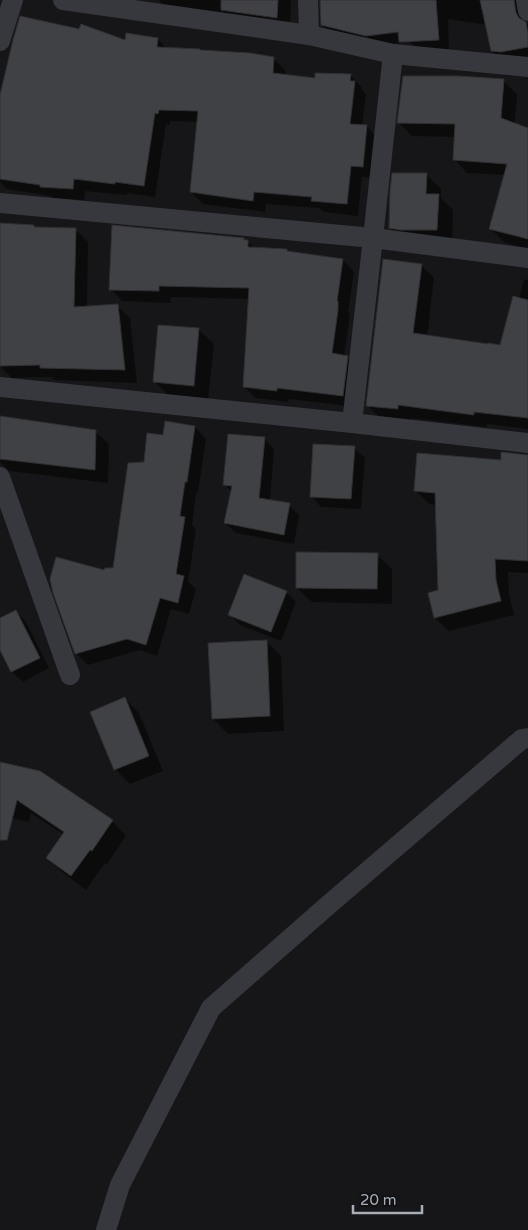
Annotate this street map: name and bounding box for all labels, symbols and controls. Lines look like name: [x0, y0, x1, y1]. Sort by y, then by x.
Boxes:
scale bar: [353, 1182, 422, 1214]
text: 20 m: [360, 1191, 397, 1209]

